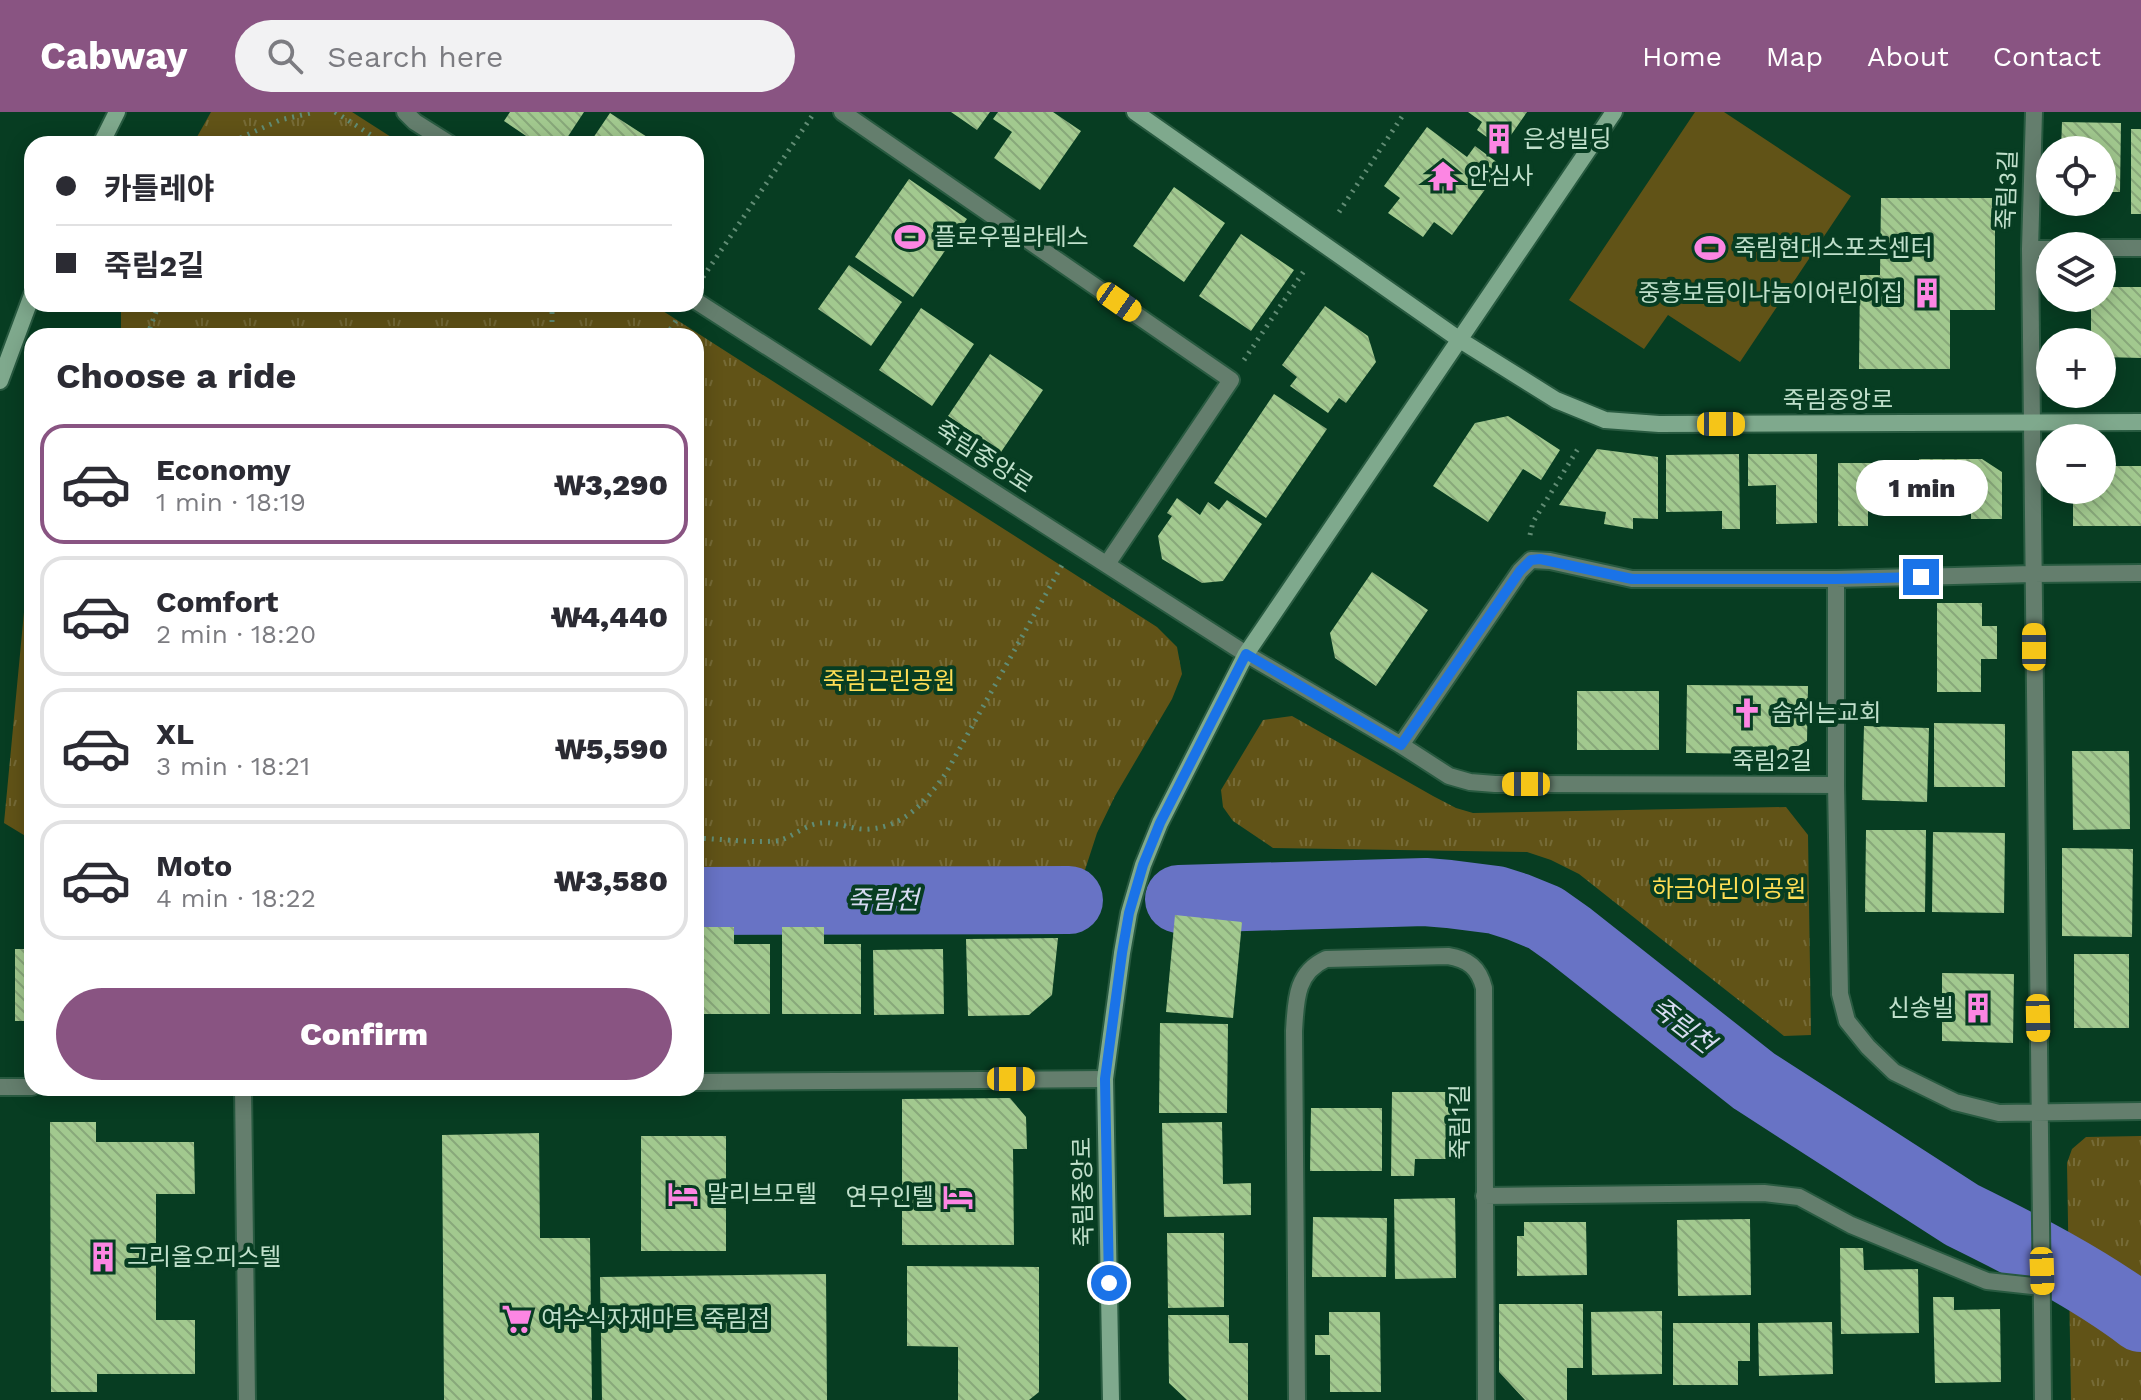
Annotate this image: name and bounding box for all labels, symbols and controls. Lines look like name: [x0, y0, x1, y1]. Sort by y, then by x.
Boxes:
search box: [235, 20, 795, 92]
text: Cabway: [40, 34, 187, 78]
icon: search: [263, 34, 307, 78]
text: Search here: [327, 39, 503, 74]
text: Home: [1642, 40, 1722, 73]
text: Map: [1766, 40, 1823, 73]
text: About: [1867, 40, 1949, 73]
text: Contact: [1993, 40, 2101, 73]
building icon: 은성빌딩: [1482, 122, 1516, 156]
place label: 은성빌딩: [1523, 125, 1611, 153]
map controls: [2036, 136, 2116, 504]
button: locate: [2036, 136, 2116, 216]
street label: 죽림3길: [1992, 149, 2022, 231]
temple icon: 안심사: [1426, 159, 1460, 193]
place label: 안심사: [1467, 162, 1533, 190]
text: 카틀레야: [104, 171, 214, 206]
sports icon: 플로우필라테스: [893, 220, 927, 254]
place label: 플로우필라테스: [934, 223, 1089, 251]
sports icon: 죽림현대스포츠센터: [1693, 231, 1727, 265]
button: layers: [2036, 232, 2116, 312]
place label: 죽림현대스포츠센터: [1734, 234, 1933, 262]
text: 죽림2길: [104, 248, 205, 283]
building icon: 중흥보듬이나눔이어린이집: [1910, 276, 1944, 310]
car: [1092, 278, 1146, 326]
place label: 중흥보듬이나눔이어린이집: [1638, 279, 1903, 307]
button: +: [2036, 328, 2116, 408]
text: Choose a ride: [56, 355, 296, 397]
street label: 죽림중앙로: [1783, 386, 1893, 414]
car: [1697, 412, 1745, 436]
street label: 죽림중앙로: [930, 415, 1038, 499]
button: −: [2036, 424, 2116, 504]
icon: car: [60, 448, 132, 520]
text: Economy: [156, 452, 291, 487]
callout: 1 min: [1855, 461, 1987, 517]
text: ₩3,290: [554, 467, 668, 502]
text: 1 min: [1889, 473, 1955, 503]
text: 1 min · 18:19: [156, 487, 306, 517]
route end: [1903, 559, 1939, 595]
icon: car: [60, 580, 132, 652]
text: Comfort: [156, 584, 278, 619]
text: ₩4,440: [550, 599, 668, 634]
text: 2 min · 18:20: [156, 619, 316, 649]
car: [2022, 623, 2046, 671]
park label: 죽림근린공원: [823, 667, 955, 695]
church icon: 숨쉬는교회: [1730, 696, 1764, 730]
place label: 숨쉬는교회: [1771, 699, 1881, 727]
icon: car: [60, 712, 132, 784]
text: XL: [156, 716, 194, 751]
text: ₩5,590: [554, 731, 668, 766]
street label: 죽림2길: [1732, 747, 1812, 775]
text: 3 min · 18:21: [156, 751, 310, 781]
car: [1502, 772, 1550, 796]
icon: car: [60, 844, 132, 916]
text: Moto: [156, 848, 232, 883]
text: ₩3,580: [554, 863, 668, 898]
park label: 하금어린이공원: [1652, 875, 1806, 903]
text: 4 min · 18:22: [156, 883, 316, 913]
water label: 죽림천: [847, 885, 922, 915]
button: Confirm: [56, 988, 672, 1080]
water label: 죽림천: [1645, 991, 1723, 1061]
building icon: 신송빌: [1961, 991, 1995, 1025]
place label: 신송빌: [1888, 994, 1954, 1022]
car: [2026, 994, 2050, 1042]
car: [987, 1067, 1035, 1091]
street label: 죽림1길: [1446, 1084, 1474, 1160]
street label: 죽림중앙로: [1068, 1137, 1098, 1247]
hotel icon: 말리브모텔: [666, 1177, 700, 1211]
place label: 말리브모텔: [707, 1180, 817, 1208]
hotel icon: 연무인텔: [941, 1180, 975, 1214]
place label: 연무인텔: [846, 1183, 934, 1211]
building icon: 그리올오피스텔: [86, 1240, 120, 1274]
place label: 그리올오피스텔: [127, 1243, 282, 1271]
car: [2029, 1247, 2055, 1295]
route start: [1091, 1265, 1127, 1301]
supermarket icon: 여수식자재마트 죽림점: [500, 1302, 534, 1336]
place label: 여수식자재마트 죽림점: [541, 1305, 770, 1333]

